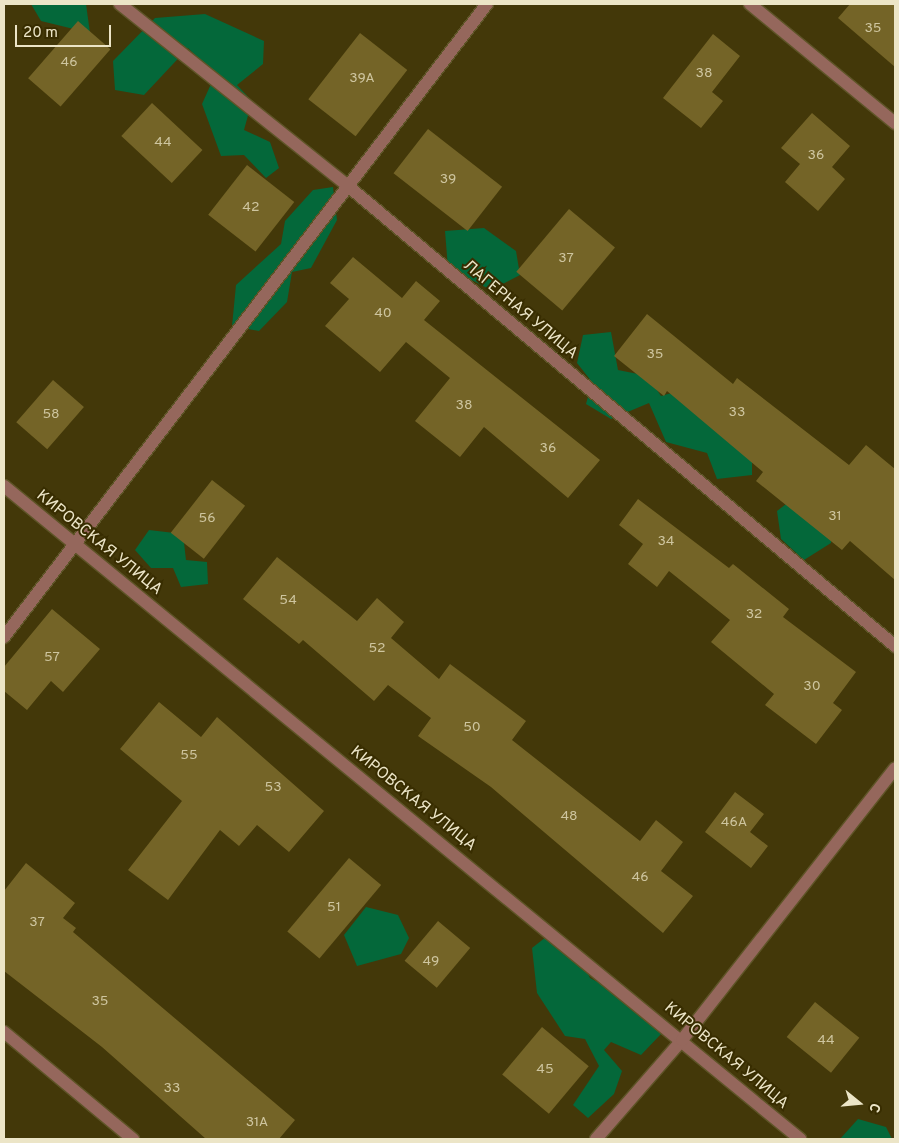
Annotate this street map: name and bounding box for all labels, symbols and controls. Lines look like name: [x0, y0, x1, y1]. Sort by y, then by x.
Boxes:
scale bar: [18, 15, 114, 47]
house number: 35: [864, 21, 882, 37]
text: 20 m: [23, 24, 58, 43]
house number: 46: [60, 55, 78, 71]
house number: 38: [696, 66, 712, 82]
house number: 39А: [349, 71, 375, 87]
house number: 44: [154, 135, 172, 151]
house number: 36: [808, 148, 824, 164]
house number: 39: [440, 172, 456, 188]
house number: 42: [242, 200, 260, 216]
house number: 37: [558, 251, 574, 267]
street label: ЛАГЕРНАЯ УЛИЦА: [459, 256, 581, 364]
house number: 40: [374, 306, 392, 322]
house number: 35: [646, 347, 664, 363]
house number: 38: [456, 398, 472, 414]
house number: 33: [729, 405, 745, 421]
house number: 58: [42, 407, 60, 423]
house number: 36: [540, 441, 556, 457]
street label: КИРОВСКАЯ УЛИЦА: [32, 486, 166, 600]
house number: 31: [828, 509, 842, 525]
house number: 56: [198, 511, 216, 527]
house number: 34: [657, 534, 675, 550]
house number: 54: [279, 593, 297, 609]
house number: 32: [746, 607, 762, 623]
house number: 52: [368, 641, 386, 657]
house number: 57: [44, 650, 60, 666]
house number: 30: [803, 679, 821, 695]
house number: 50: [463, 720, 481, 736]
street label: КИРОВСКАЯ УЛИЦА: [346, 742, 480, 856]
house number: 55: [180, 748, 198, 764]
house number: 53: [264, 780, 282, 796]
house number: 48: [560, 809, 578, 825]
house number: 46А: [721, 815, 747, 831]
house number: 46: [631, 870, 649, 886]
house number: 51: [327, 900, 341, 916]
house number: 37: [29, 915, 45, 931]
house number: 49: [423, 954, 439, 970]
house number: 35: [91, 994, 109, 1010]
street label: КИРОВСКАЯ УЛИЦА: [660, 998, 792, 1114]
house number: 44: [817, 1033, 835, 1049]
house number: 45: [536, 1062, 554, 1078]
north arrow: [834, 1078, 884, 1128]
house number: 33: [164, 1081, 180, 1097]
text: С: [864, 1101, 883, 1114]
house number: 31А: [246, 1115, 268, 1131]

